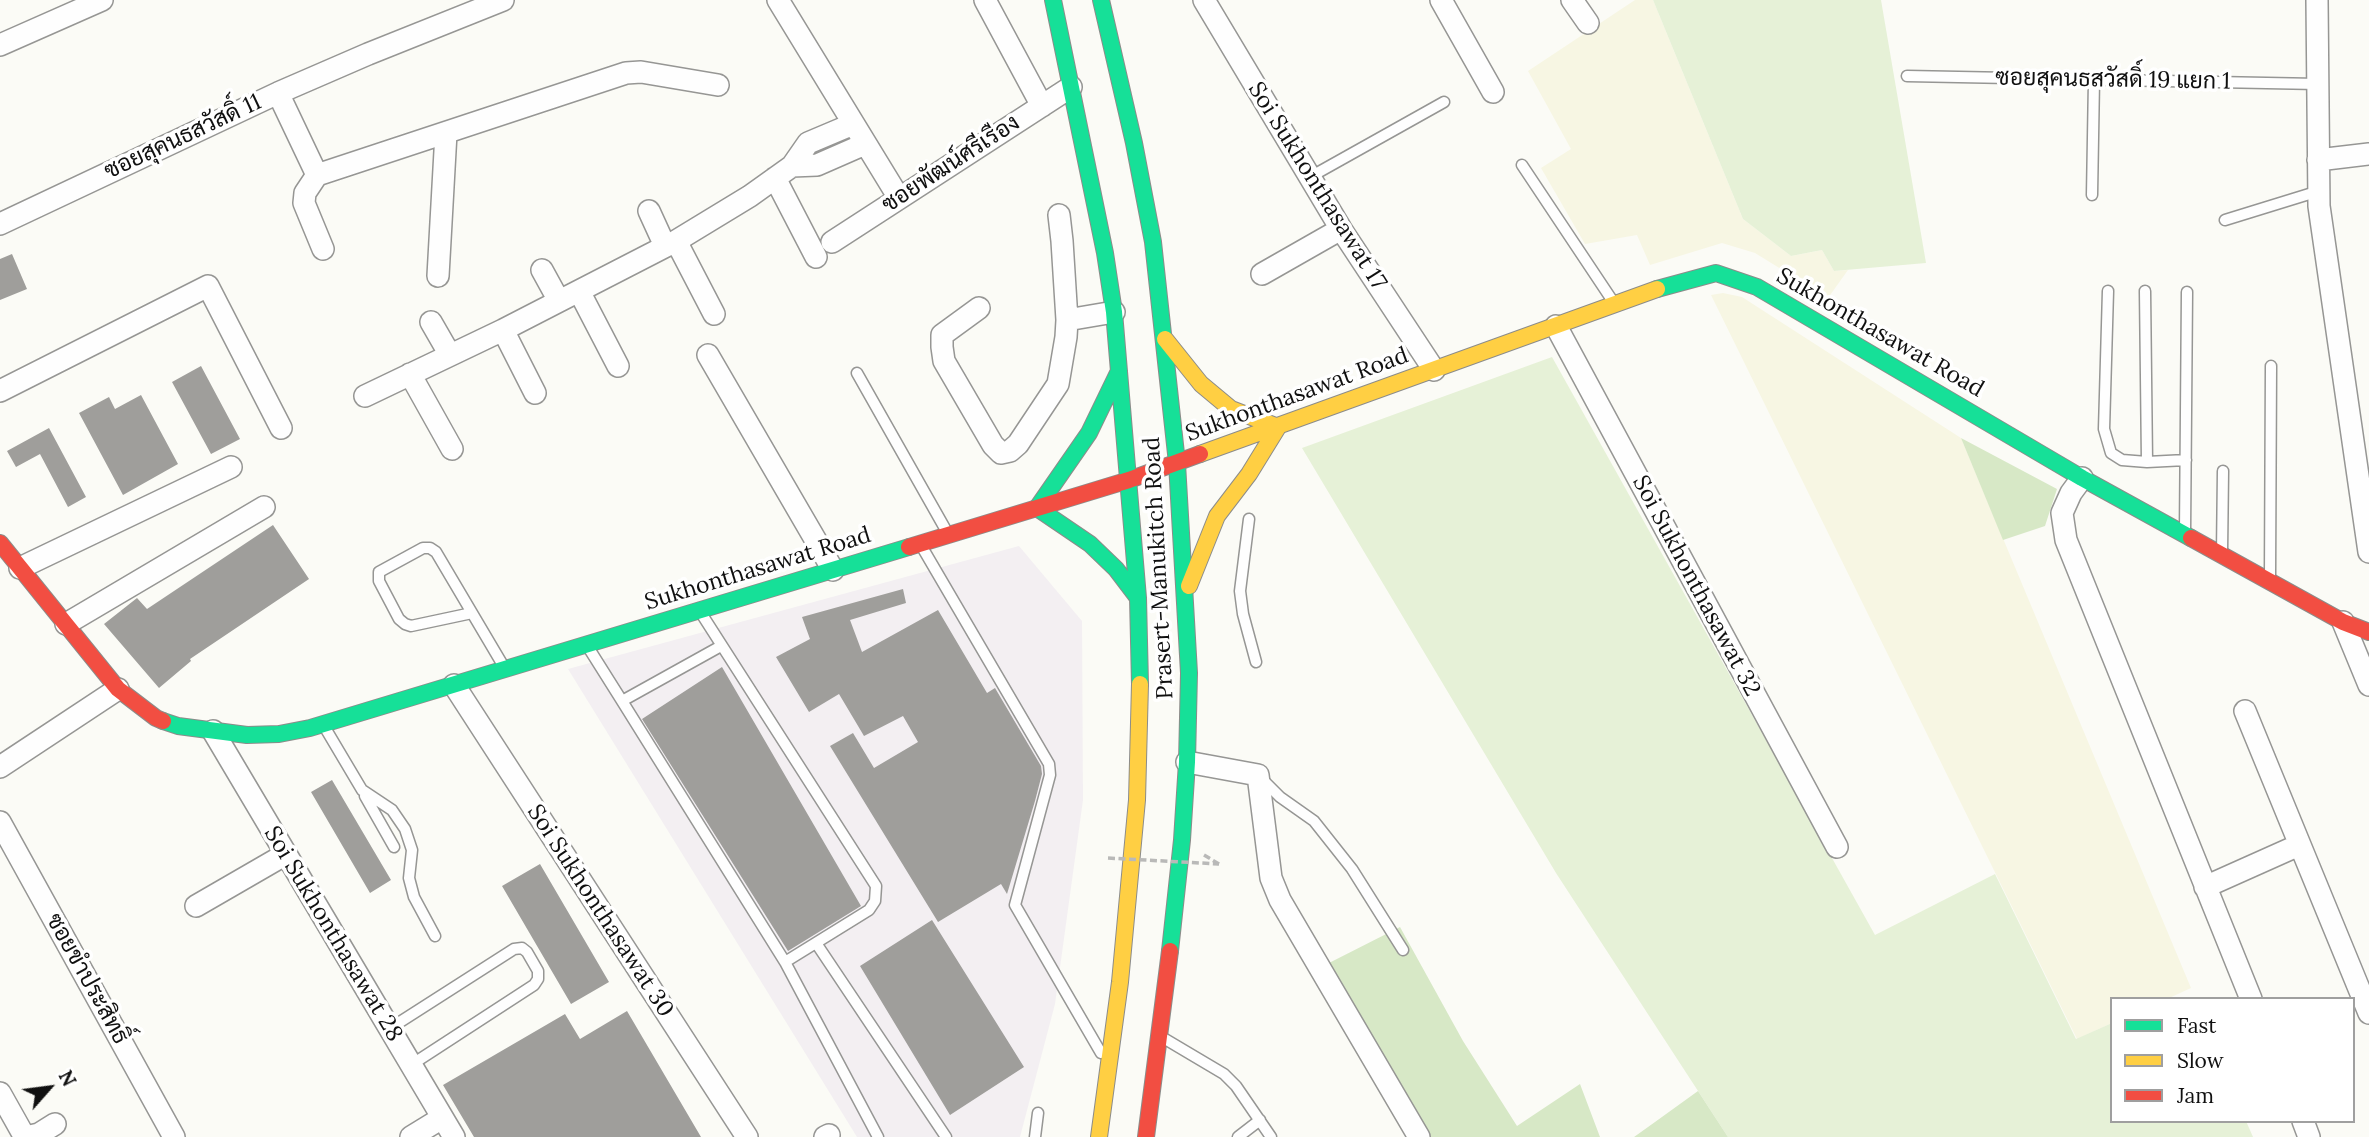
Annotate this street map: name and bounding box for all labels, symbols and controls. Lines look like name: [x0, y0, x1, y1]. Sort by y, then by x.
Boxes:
street label: ซอยสุคนธสวัสดิ์ 19 แยก 1: [1995, 64, 2231, 96]
street label: Soi Sukhonthasawat 17: [1242, 77, 1392, 295]
street label: ซอยสุคนธสวัสดิ์ 11: [100, 89, 266, 185]
street label: ซอยพัฒน์ศรีเรือง: [877, 109, 1025, 219]
street label: Sukhonthasawat Road: [1771, 262, 1989, 404]
street label: Sukhonthasawat Road: [1182, 342, 1412, 448]
street label: Prasert-Manukitch Road: [1138, 436, 1180, 700]
street label: Soi Sukhonthasawat 32: [1626, 471, 1766, 701]
street label: Sukhonthasawat Road: [642, 521, 874, 617]
street label: Soi Sukhonthasawat 30: [521, 800, 679, 1022]
street label: Soi Sukhonthasawat 28: [258, 822, 408, 1046]
street label: ซอยขำประสิทธิ์: [40, 909, 134, 1049]
legend: [2110, 997, 2355, 1123]
text: Fast: [2177, 1012, 2216, 1039]
text: Slow: [2177, 1047, 2224, 1074]
north arrow: [14, 1053, 84, 1123]
text: N: [53, 1066, 82, 1090]
text: Jam: [2177, 1082, 2214, 1109]

